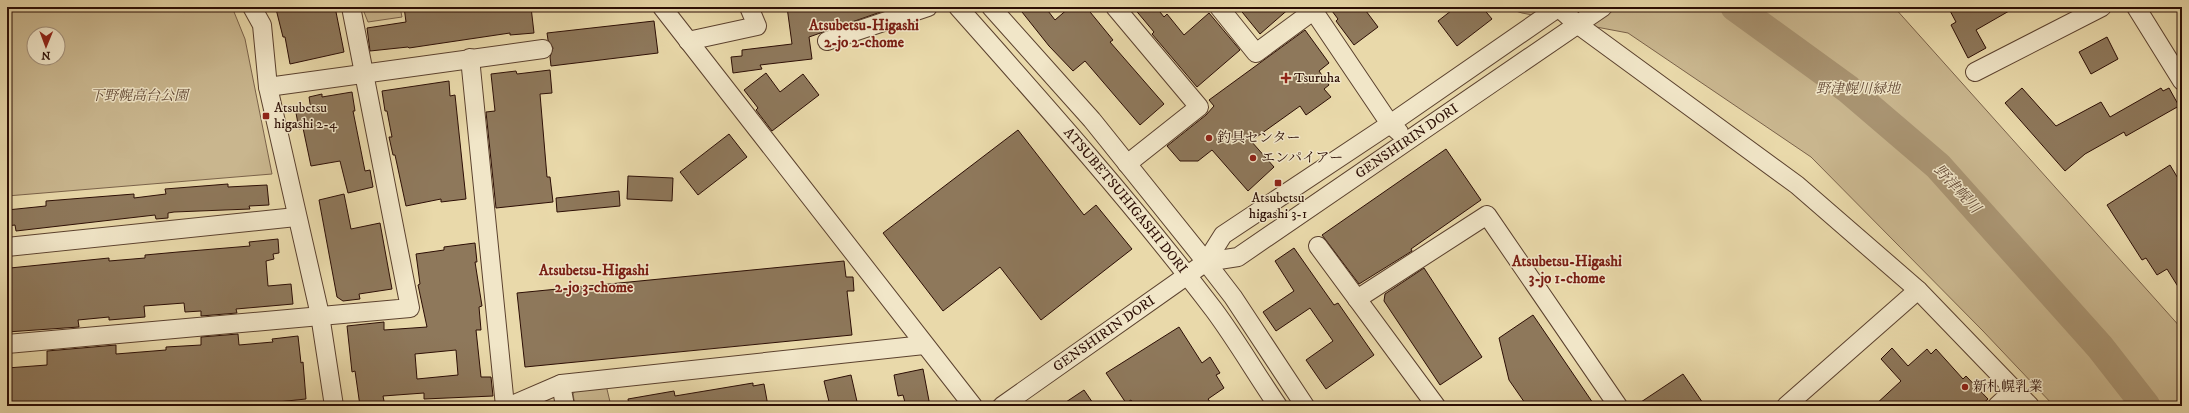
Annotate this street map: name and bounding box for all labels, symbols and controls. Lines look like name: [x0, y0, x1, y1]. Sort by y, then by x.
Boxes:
district label: Atsubetsu-Higashi 2-jo 2-chome: [808, 16, 919, 52]
north arrow: [26, 26, 66, 66]
text: N: [41, 48, 50, 62]
place label: Tsuruha: [1294, 69, 1340, 87]
marker: Tsuruha: [1281, 73, 1291, 83]
park label: 野津幌川緑地: [1816, 80, 1902, 98]
park label: 下野幌高台公園: [90, 87, 190, 105]
place label: Atsubetsu higashi 2-4: [274, 99, 338, 133]
street label: GENSHIRIN DORI: [1352, 100, 1462, 183]
marker: Atsubetsu higashi 2-4: [261, 111, 271, 121]
street label: ATSUBETSUHIGASHI DORI: [1060, 124, 1191, 277]
place label: 釣具センター: [1217, 129, 1300, 147]
marker: 釣具センター: [1204, 133, 1214, 143]
place label: エンパイアー: [1261, 149, 1343, 167]
marker: エンパイアー: [1248, 153, 1258, 163]
water label: 野津幌川: [1930, 161, 1986, 219]
marker: Atsubetsu higashi 3-1: [1273, 178, 1283, 188]
place label: Atsubetsu higashi 3-1: [1249, 189, 1307, 223]
district label: Atsubetsu-Higashi 3-jo 1-chome: [1511, 252, 1622, 288]
district label: Atsubetsu-Higashi 2-jo 3-chome: [538, 261, 649, 297]
street label: GENSHIRIN DORI: [1050, 292, 1159, 376]
place label: 新札幌乳業: [1973, 378, 2043, 396]
marker: 新札幌乳業: [1960, 382, 1970, 392]

